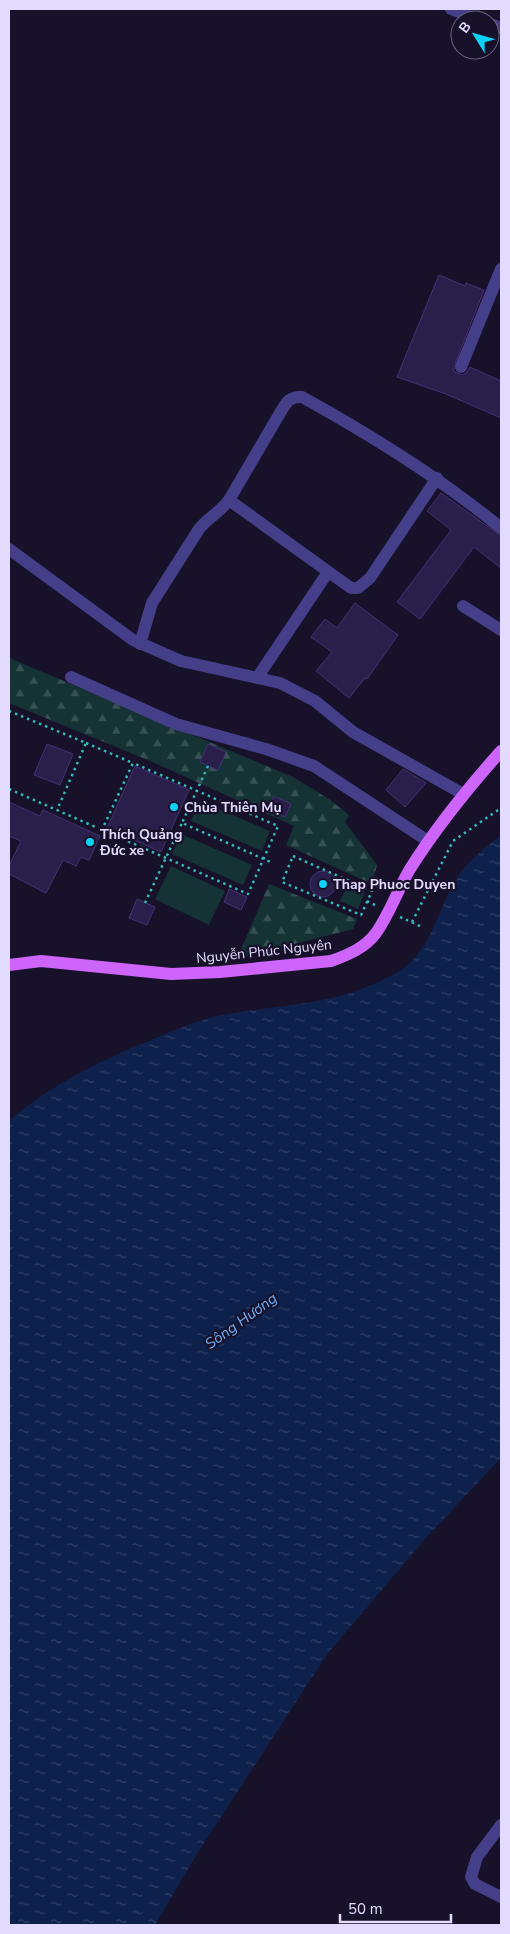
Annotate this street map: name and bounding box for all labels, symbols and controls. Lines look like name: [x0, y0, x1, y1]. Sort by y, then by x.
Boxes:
north arrow: [450, 10, 500, 60]
text: B: [455, 18, 476, 37]
place label: Chùa Thiên Mụ: [184, 798, 282, 817]
marker: Chùa Thiên Mụ: [168, 801, 180, 813]
place label: Thích Quảng Đức xe: [99, 825, 182, 860]
marker: Thích Quảng Đức xe: [84, 836, 96, 848]
place label: Thap Phuoc Duyen: [333, 875, 455, 894]
marker: Thap Phuoc Duyen: [317, 878, 329, 890]
street label: Nguyễn Phúc Nguyên: [195, 935, 333, 968]
water label: Sông Hương: [201, 1288, 281, 1354]
scale bar: [340, 1892, 451, 1924]
text: 50 m: [348, 1899, 383, 1919]

